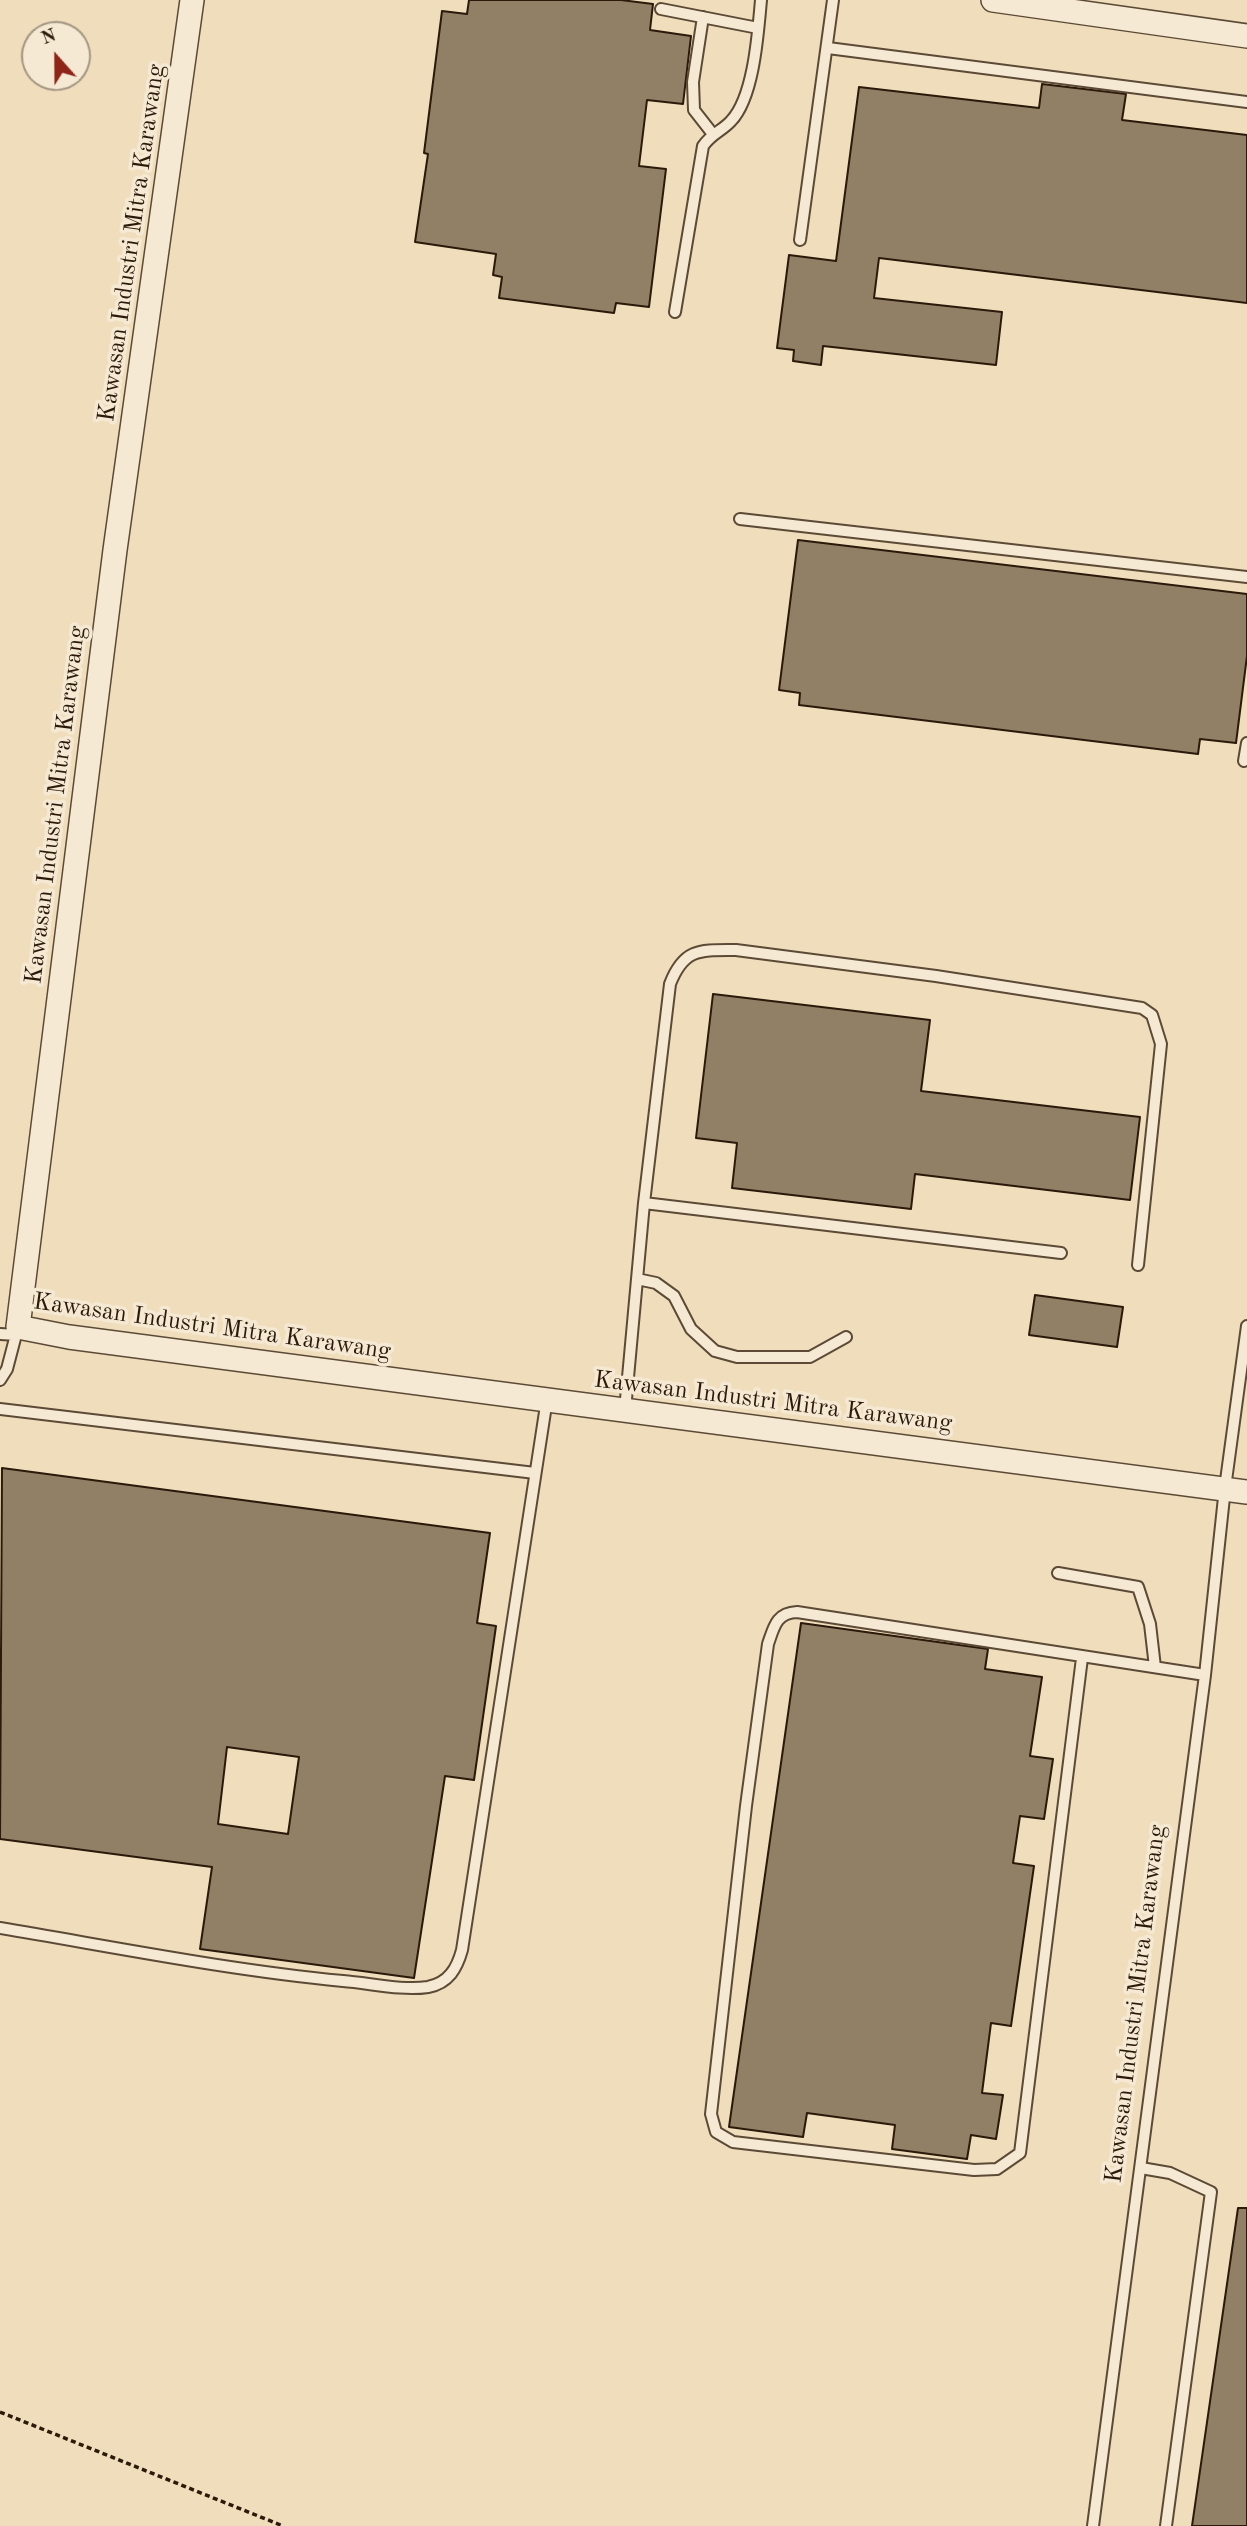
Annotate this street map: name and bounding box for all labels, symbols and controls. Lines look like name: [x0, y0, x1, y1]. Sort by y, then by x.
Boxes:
north arrow: [21, 21, 91, 91]
text: N: [39, 26, 59, 49]
street label: Kawasan Industri Mitra Karawang: [93, 62, 171, 424]
street label: Kawasan Industri Mitra Karawang: [20, 624, 92, 986]
street label: Kawasan Industri Mitra Karawang: [31, 1288, 393, 1366]
street label: Kawasan Industri Mitra Karawang: [592, 1366, 954, 1438]
street label: Kawasan Industri Mitra Karawang: [1100, 1823, 1172, 2185]

